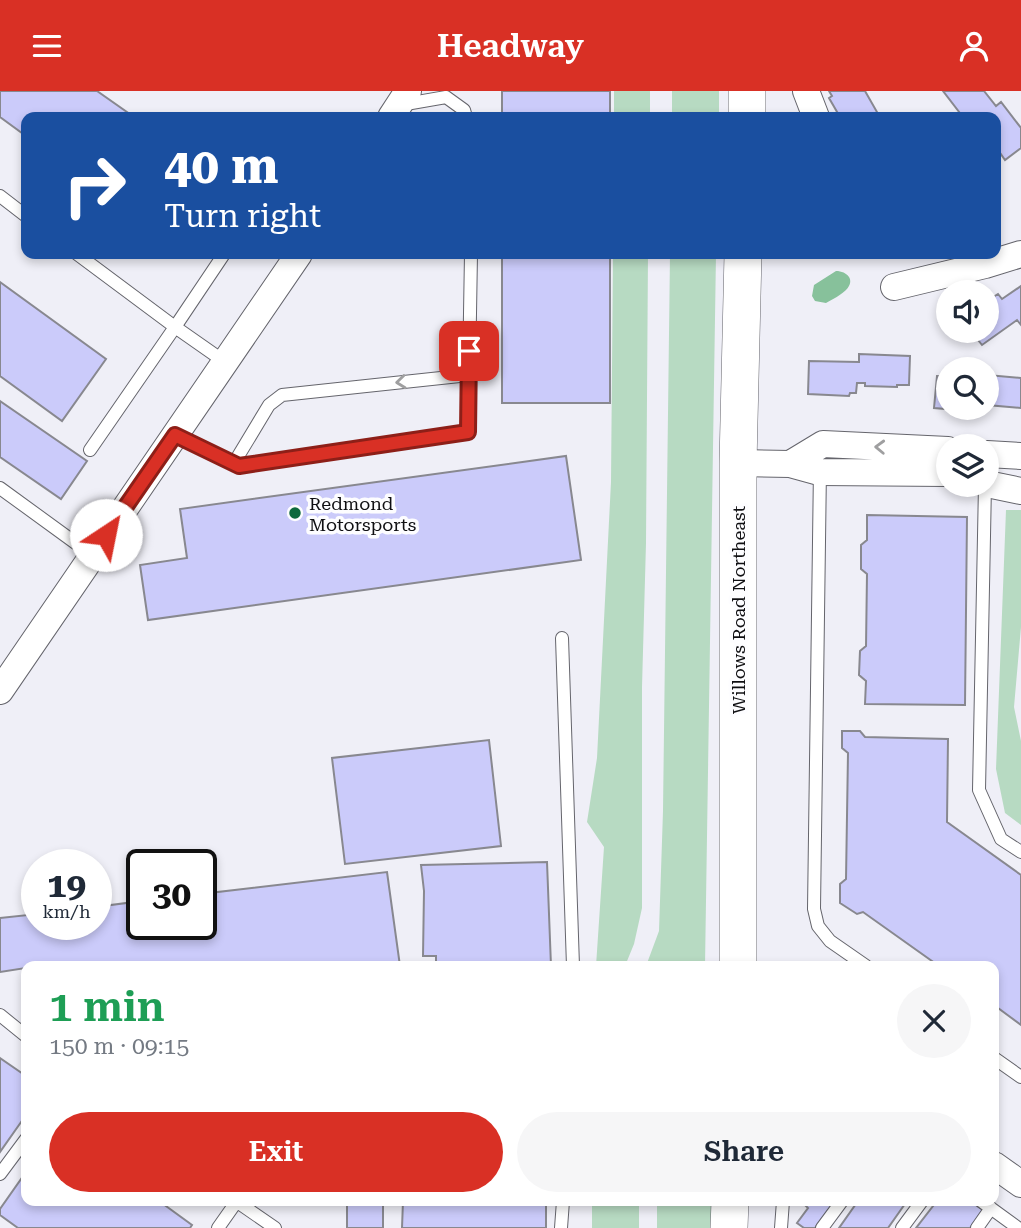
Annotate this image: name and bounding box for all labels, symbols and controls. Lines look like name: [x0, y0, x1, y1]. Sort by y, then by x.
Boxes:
icon: menu: [28, 27, 66, 65]
text: Headway: [437, 27, 584, 65]
icon: person: [955, 27, 993, 65]
text: 40 m: [164, 138, 279, 195]
icon: right: [49, 140, 140, 231]
text: Turn right: [164, 197, 321, 235]
map controls: [936, 280, 999, 497]
button: sound: [936, 280, 999, 343]
pin: [439, 321, 499, 381]
icon: arrive: [450, 332, 488, 370]
button: search: [936, 357, 999, 420]
one-way arrow: [395, 375, 407, 390]
button: layers: [936, 434, 999, 497]
one-way arrow: [875, 439, 886, 454]
place label: Redmond Motorsports: [309, 493, 416, 535]
position arrow: [69, 498, 143, 572]
marker: Redmond Motorsports: [287, 505, 303, 521]
street label: Willows Road Northeast: [728, 505, 749, 714]
speed limit sign: 30: [126, 849, 217, 940]
text: 19: [47, 865, 86, 906]
text: km/h: [42, 901, 91, 922]
text: 1 min: [49, 982, 165, 1031]
button: close: [897, 984, 971, 1058]
text: 150 m · 09:15: [49, 1033, 189, 1060]
button: Exit: [49, 1112, 503, 1192]
button: Share: [517, 1112, 971, 1192]

